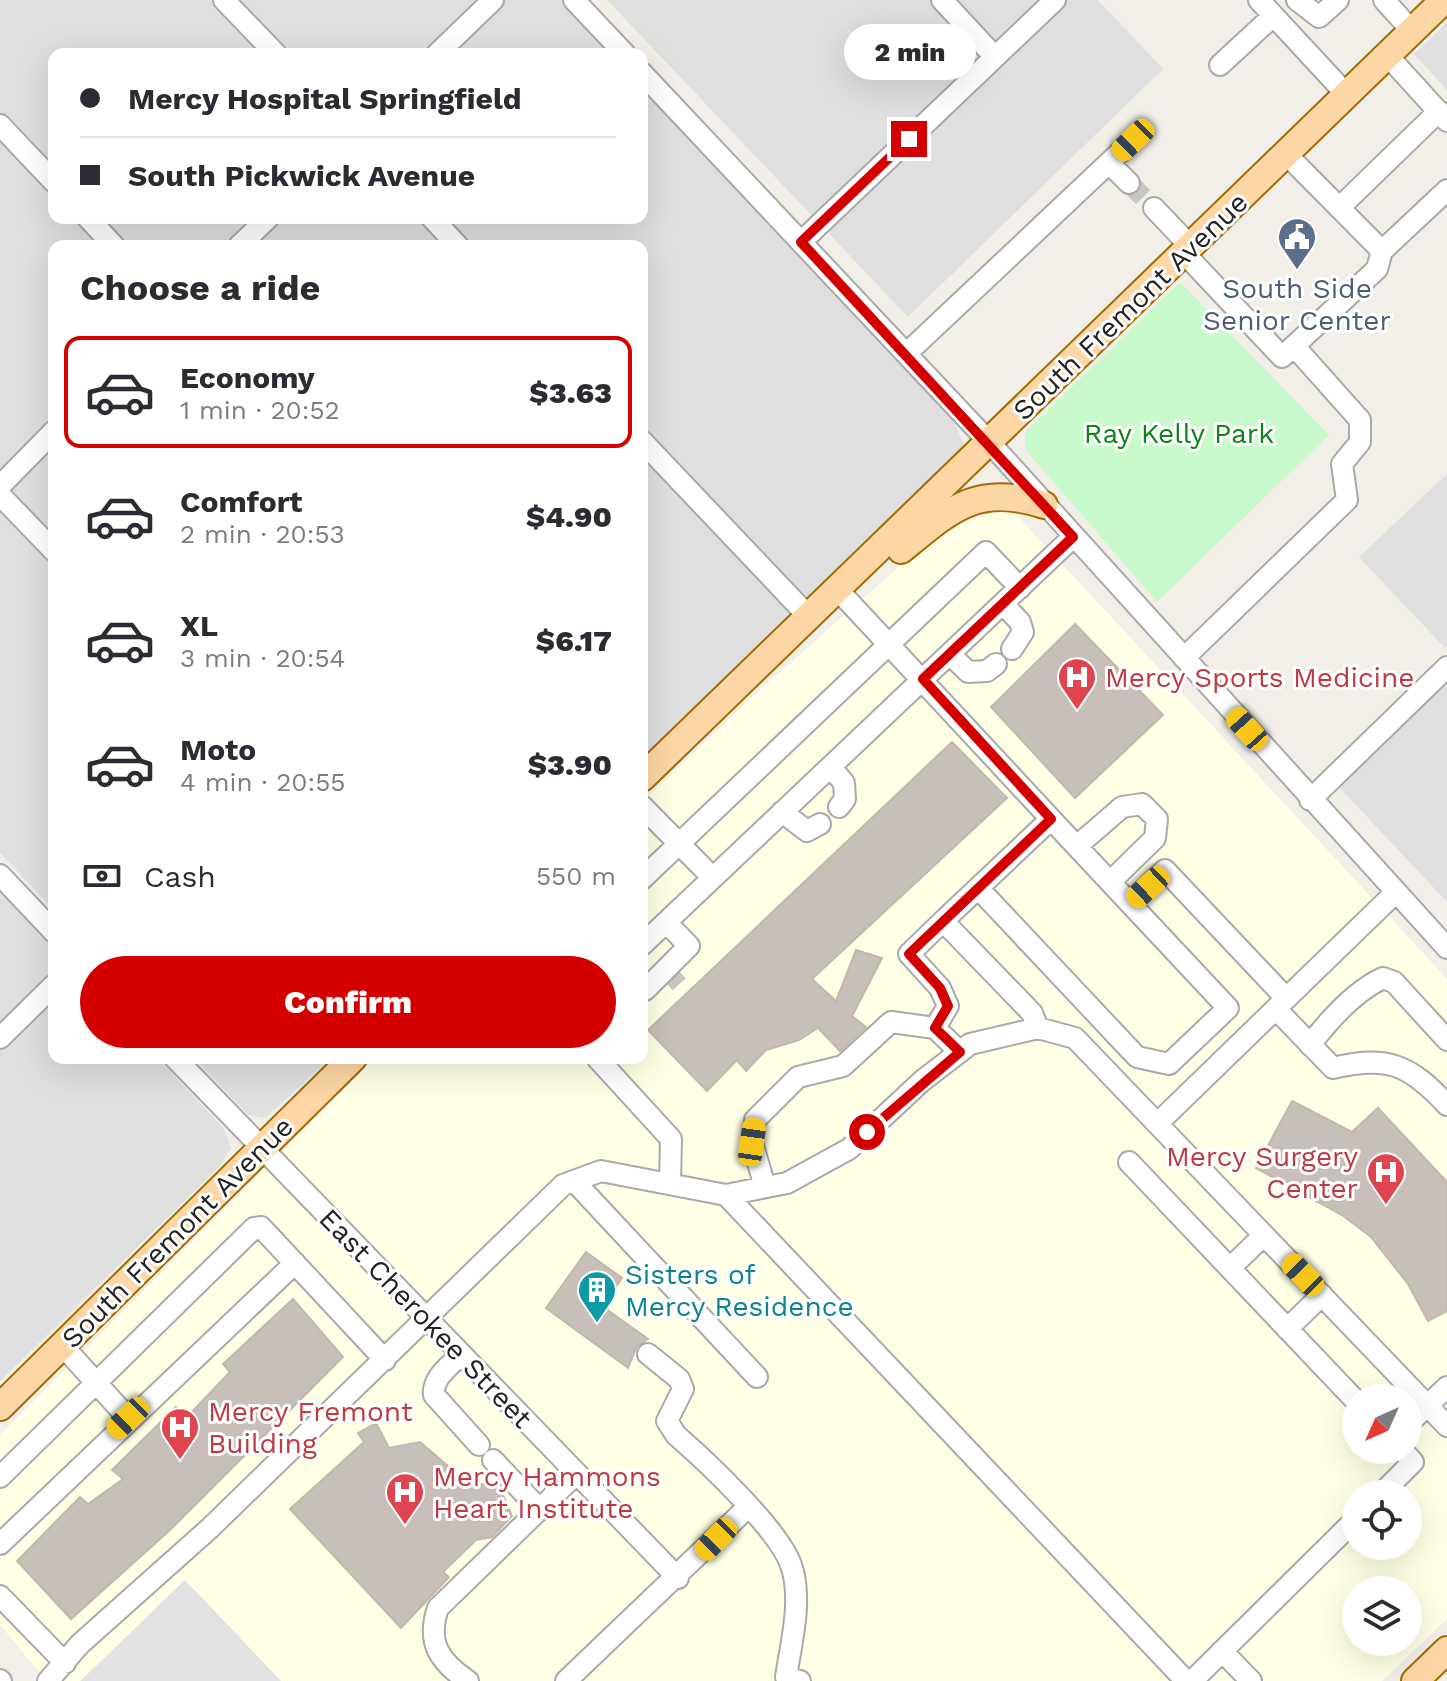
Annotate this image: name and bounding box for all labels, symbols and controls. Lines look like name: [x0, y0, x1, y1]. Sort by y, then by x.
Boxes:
callout: 2 min: [843, 23, 975, 79]
text: 2 min: [875, 37, 945, 67]
text: Mercy Hospital Springfield: [128, 81, 522, 116]
car: [1107, 115, 1159, 165]
route end: [891, 121, 927, 157]
text: South Pickwick Avenue: [128, 158, 475, 193]
street label: South Fremont Avenue: [1006, 186, 1255, 427]
public building icon: South Side Senior Center: [1276, 216, 1318, 271]
text: Choose a ride: [80, 267, 320, 309]
place label: South Side Senior Center: [1203, 272, 1391, 337]
icon: car: [84, 356, 156, 428]
text: Economy: [180, 360, 315, 395]
text: $3.63: [529, 375, 612, 410]
text: 1 min · 20:52: [180, 395, 340, 425]
park label: Ray Kelly Park: [1084, 417, 1274, 450]
icon: car: [84, 480, 156, 552]
text: Comfort: [180, 484, 302, 519]
text: $4.90: [526, 499, 612, 534]
text: 2 min · 20:53: [180, 519, 345, 549]
icon: car: [84, 604, 156, 676]
text: XL: [180, 608, 218, 643]
text: $6.17: [536, 623, 612, 658]
text: 3 min · 20:54: [180, 643, 345, 673]
hospital icon: Mercy Sports Medicine: [1056, 656, 1098, 711]
place label: Mercy Sports Medicine: [1105, 661, 1415, 694]
car: [1222, 703, 1272, 755]
icon: car: [84, 728, 156, 800]
text: Moto: [180, 732, 256, 767]
text: $3.90: [528, 747, 612, 782]
text: 4 min · 20:55: [180, 767, 345, 797]
icon: cash: [80, 854, 124, 898]
text: Cash: [144, 859, 216, 894]
text: 550 m: [536, 861, 616, 891]
car: [1122, 862, 1174, 912]
button: Confirm: [80, 956, 616, 1048]
street label: South Fremont Avenue: [55, 1110, 300, 1355]
route start: [849, 1114, 885, 1150]
car: [737, 1117, 767, 1167]
place label: Mercy Surgery Center: [1166, 1140, 1359, 1205]
hospital icon: Mercy Surgery Center: [1365, 1151, 1407, 1206]
street label: East Cherokee Street: [312, 1202, 539, 1435]
car: [1278, 1249, 1328, 1301]
place label: Sisters of Mercy Residence: [625, 1258, 854, 1323]
building icon: Sisters of Mercy Residence: [576, 1269, 618, 1324]
north arrow: [1342, 1384, 1422, 1464]
map controls: [1342, 1384, 1422, 1656]
car: [102, 1393, 154, 1443]
place label: Mercy Fremont Building: [208, 1395, 413, 1460]
hospital icon: Mercy Fremont Building: [159, 1406, 201, 1461]
place label: Mercy Hammons Heart Institute: [433, 1460, 661, 1525]
hospital icon: Mercy Hammons Heart Institute: [384, 1471, 426, 1526]
button: locate: [1342, 1480, 1422, 1560]
car: [691, 1513, 741, 1565]
button: layers: [1342, 1576, 1422, 1656]

